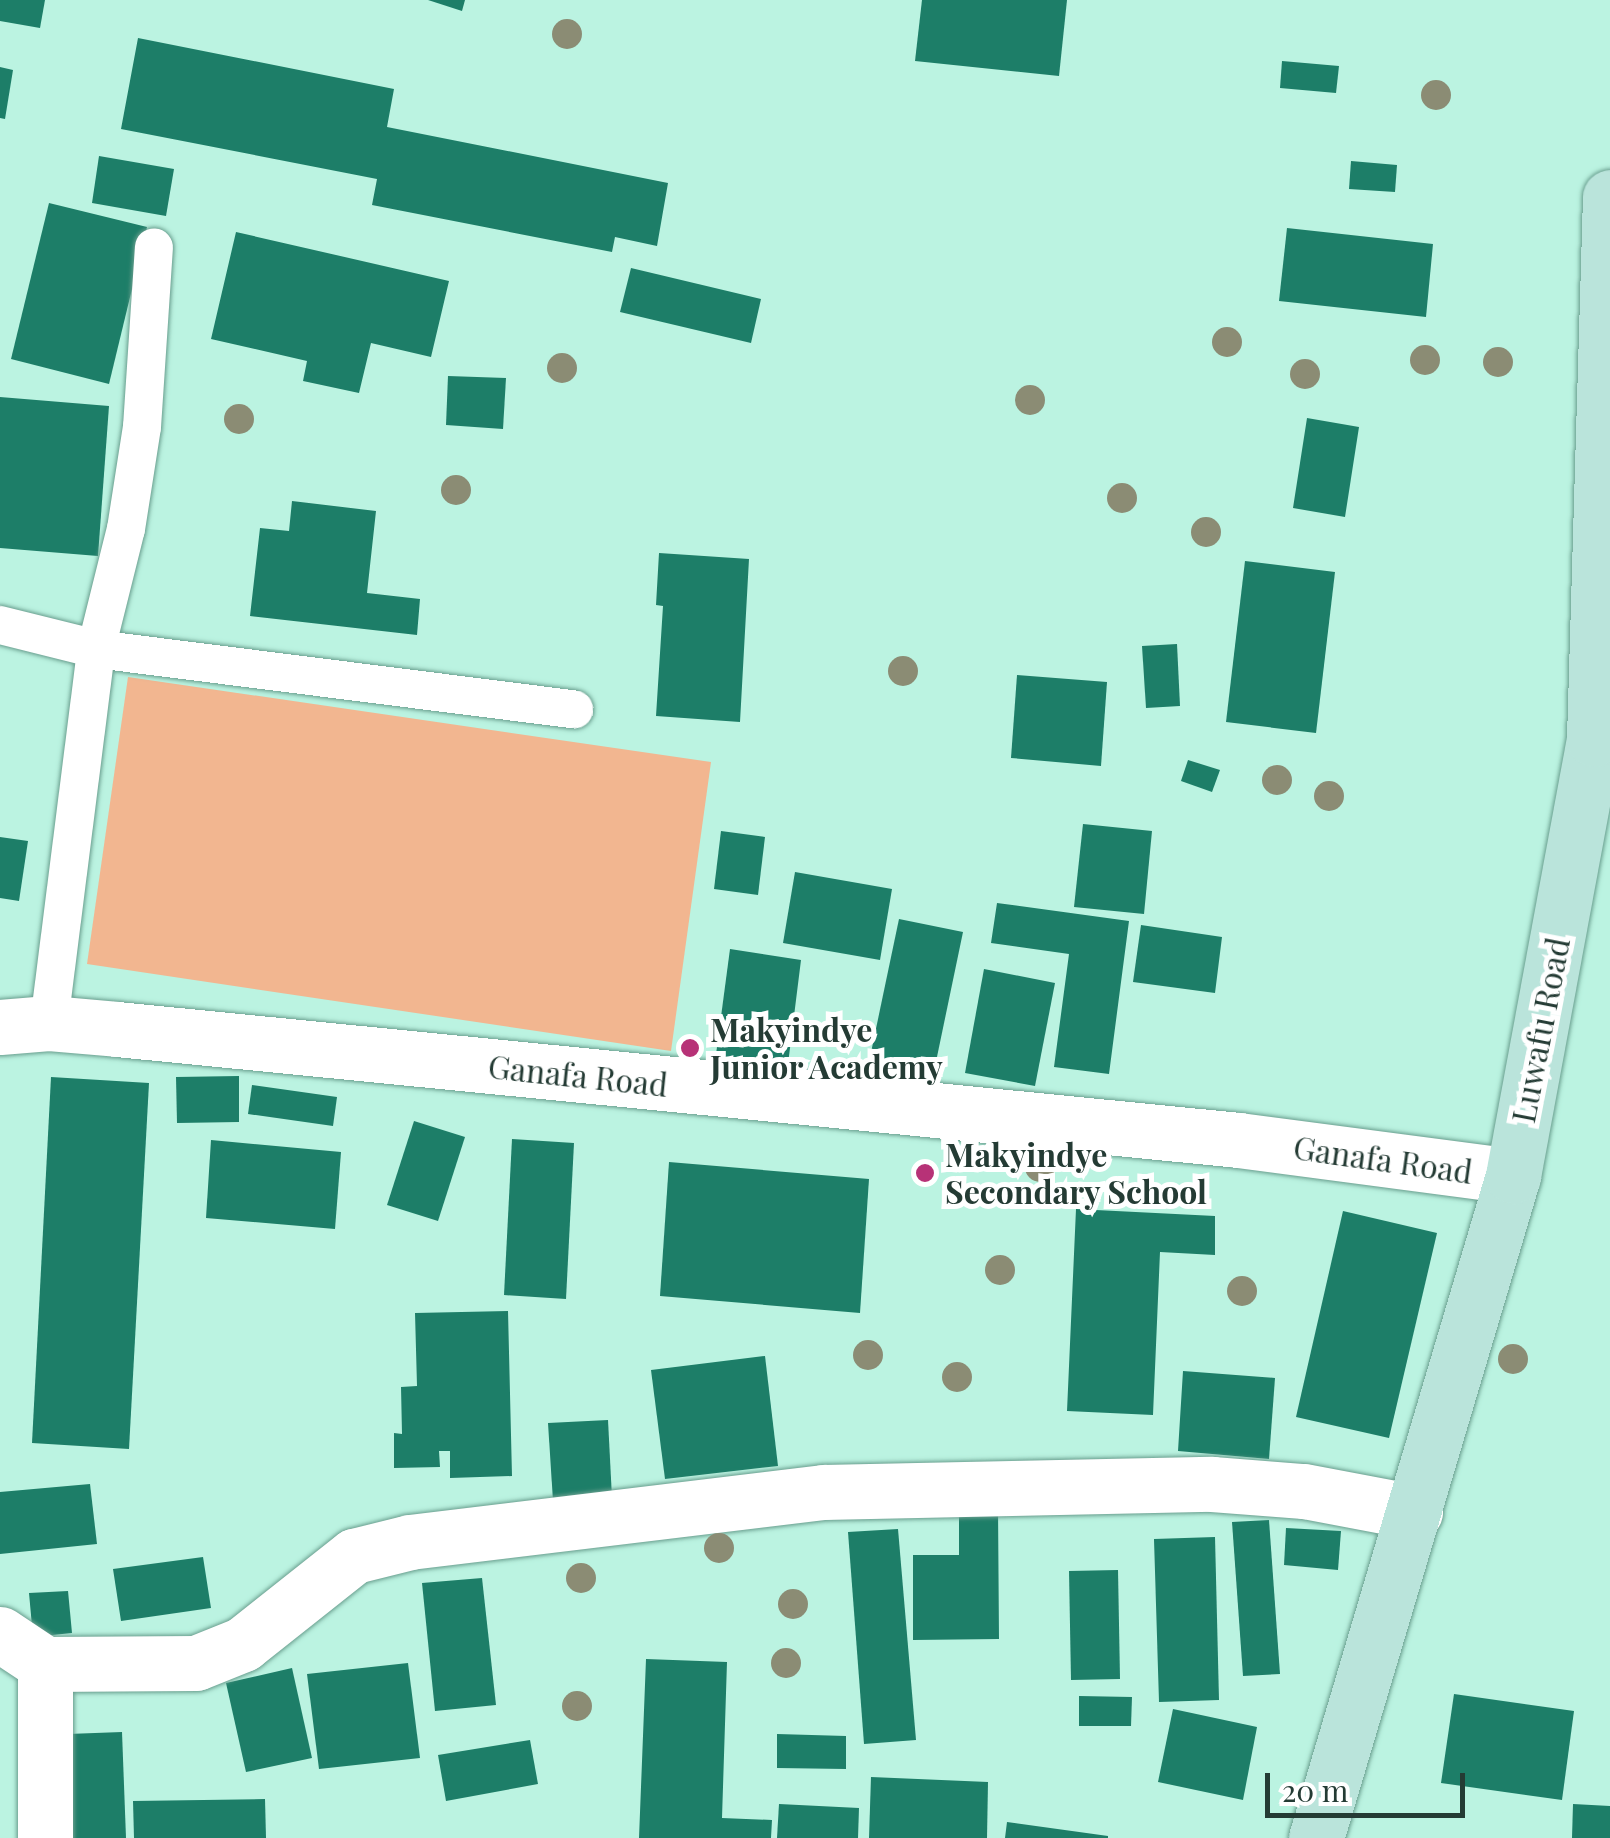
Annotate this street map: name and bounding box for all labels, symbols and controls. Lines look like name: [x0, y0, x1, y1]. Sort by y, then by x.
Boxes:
street label: Luwafu Road: [1503, 934, 1577, 1126]
place label: Makyindye Junior Academy: [710, 1011, 945, 1086]
marker: Makyindye Junior Academy: [679, 1037, 701, 1059]
street label: Ganafa Road: [486, 1046, 670, 1104]
street label: Ganafa Road: [1291, 1127, 1475, 1191]
place label: Makyindye Secondary School: [945, 1136, 1208, 1211]
marker: Makyindye Secondary School: [914, 1162, 936, 1184]
scale bar: [1270, 1753, 1470, 1815]
text: 20 m: [1282, 1770, 1348, 1810]

